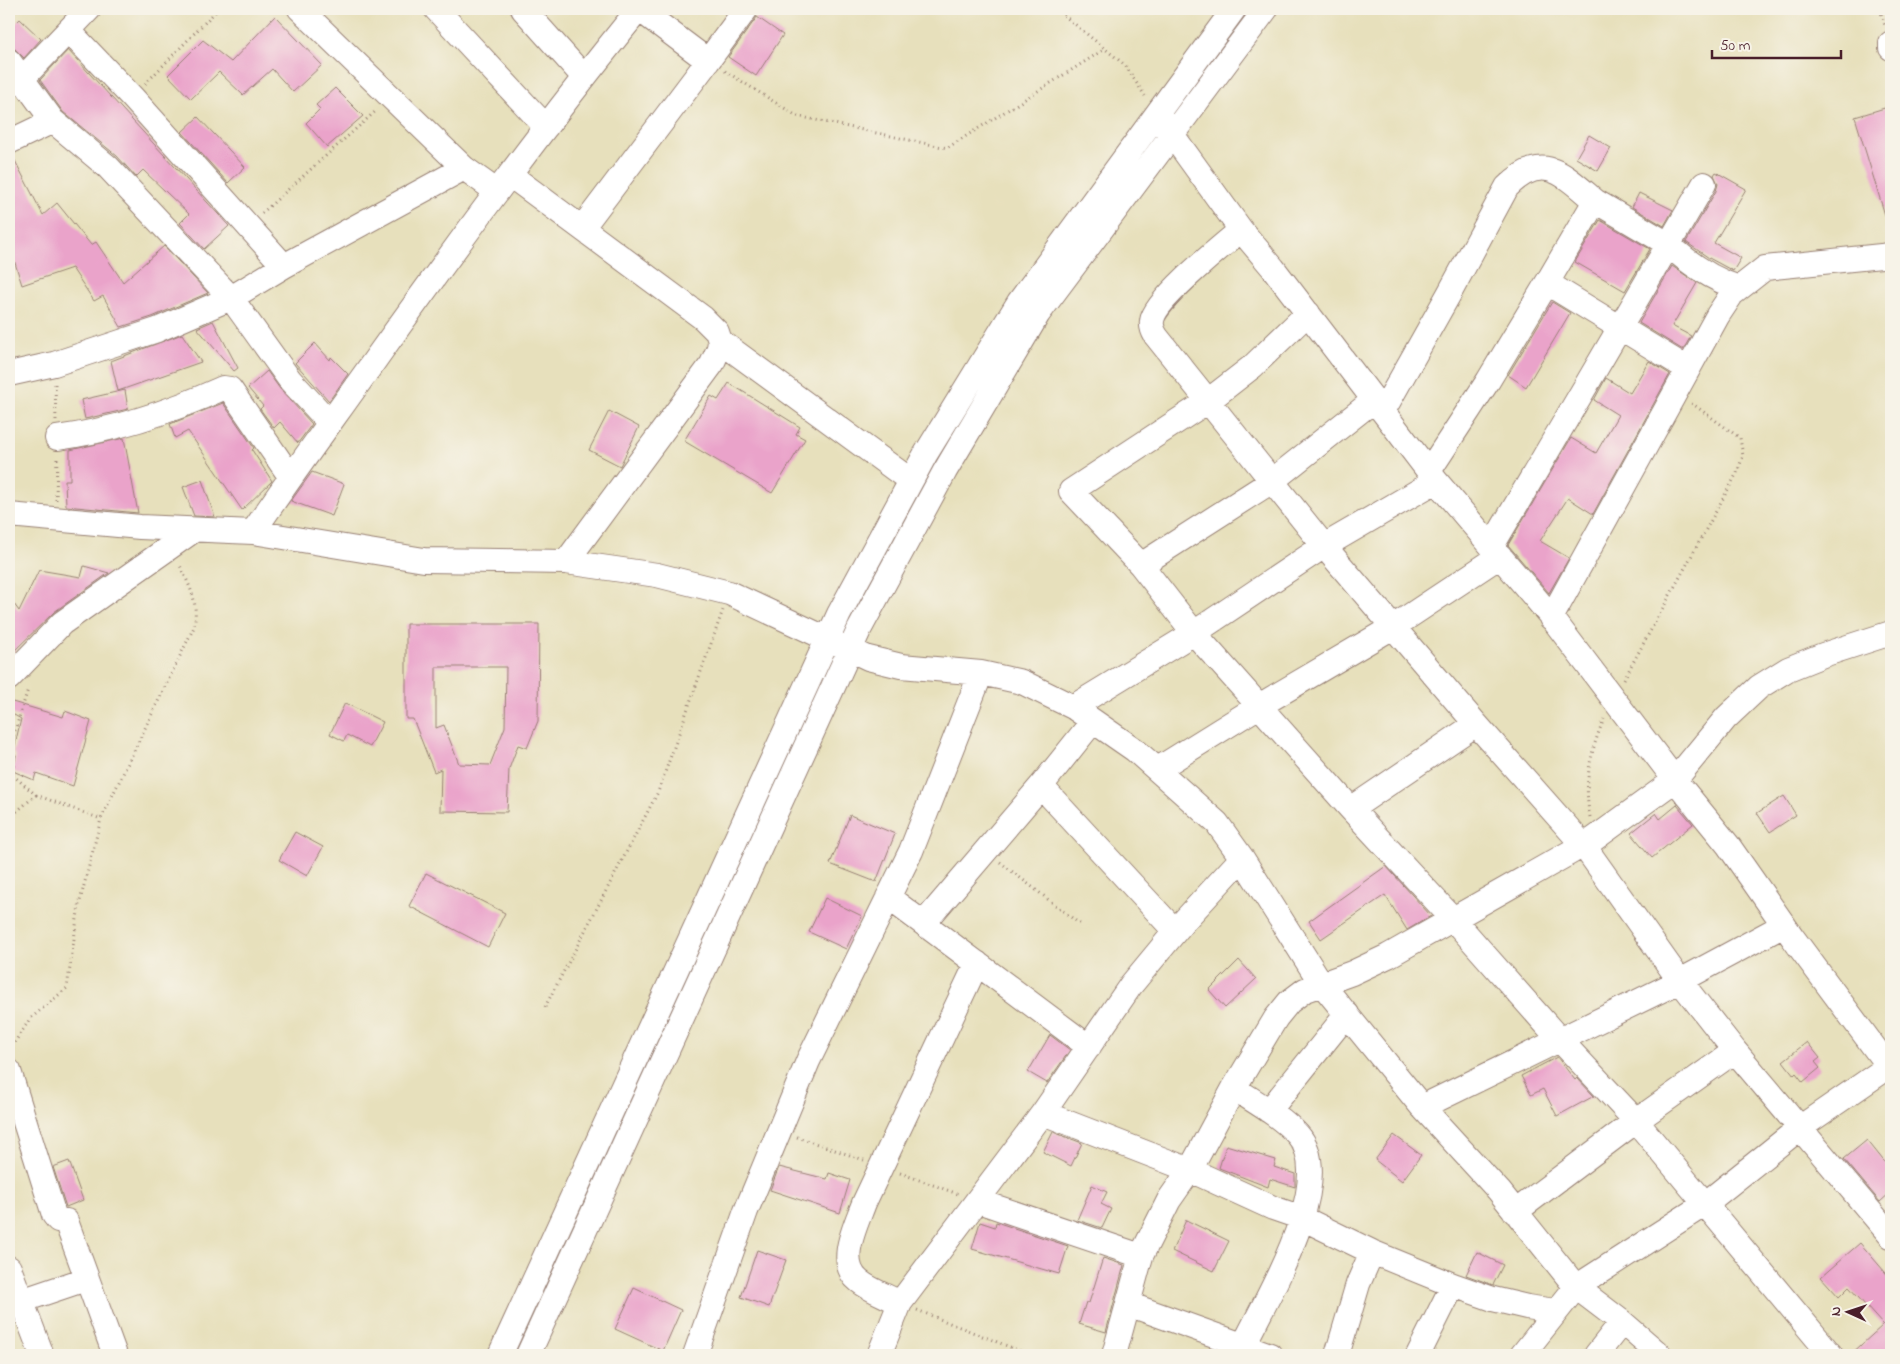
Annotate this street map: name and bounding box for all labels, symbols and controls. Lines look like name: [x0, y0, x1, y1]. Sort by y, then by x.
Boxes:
scale bar: [1712, 28, 1841, 60]
text: 50 m: [1720, 35, 1751, 57]
north arrow: [1822, 1286, 1872, 1336]
text: N: [1826, 1306, 1847, 1317]

